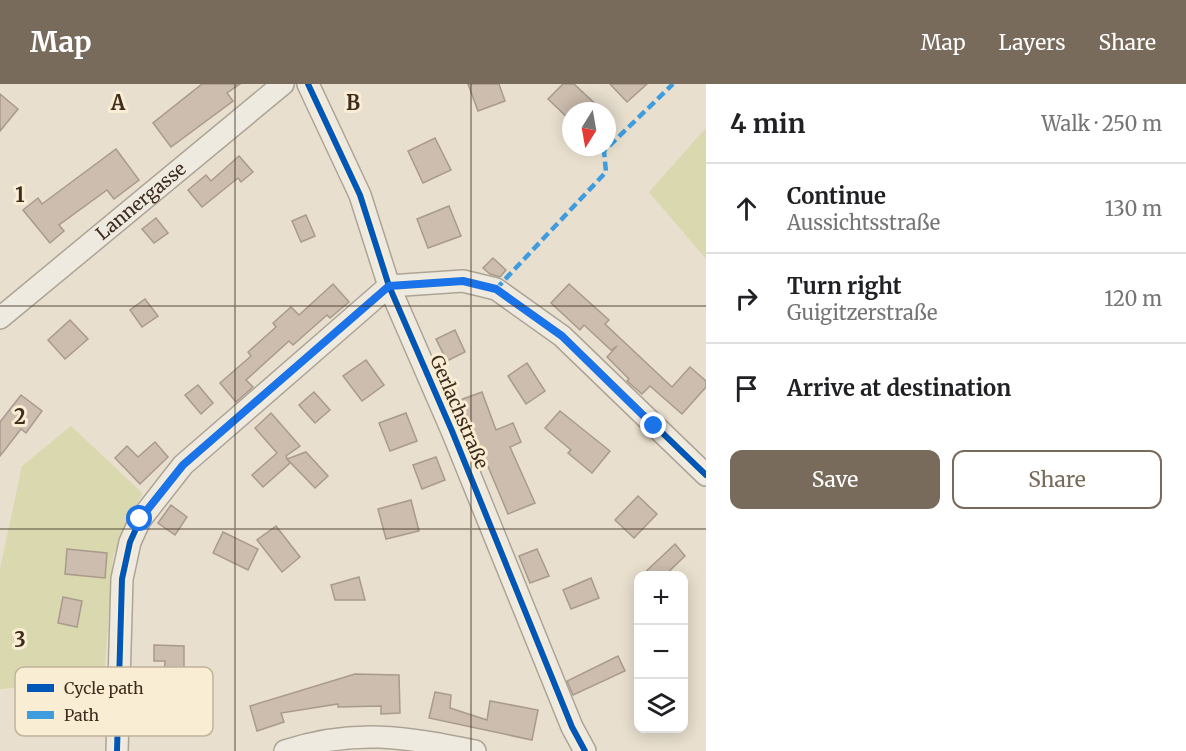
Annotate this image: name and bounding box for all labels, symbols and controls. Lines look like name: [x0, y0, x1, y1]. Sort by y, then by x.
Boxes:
text: Map: [30, 24, 92, 60]
text: Map: [921, 29, 966, 56]
text: Layers: [999, 29, 1066, 56]
text: Share: [1099, 29, 1156, 56]
text: A: [110, 90, 126, 115]
text: B: [346, 90, 360, 115]
north arrow: [562, 102, 616, 156]
text: 4 min: [730, 107, 805, 140]
text: Walk · 250 m: [1041, 111, 1162, 136]
street label: Lannergasse: [91, 157, 190, 245]
text: 1: [15, 182, 25, 207]
text: Continue: [787, 182, 886, 210]
icon: ahead: [730, 192, 763, 225]
text: 130 m: [1105, 196, 1162, 221]
text: Aussichtsstraße: [787, 210, 940, 235]
text: Turn right: [787, 272, 901, 300]
icon: right: [730, 282, 763, 315]
text: 120 m: [1104, 286, 1162, 311]
text: Guigitzerstraße: [787, 300, 937, 325]
street label: Gerlachstraße: [425, 351, 494, 472]
icon: arrive: [730, 372, 763, 405]
text: Arrive at destination: [787, 374, 1011, 402]
text: 2: [14, 404, 26, 429]
route end: [640, 412, 666, 438]
button: Save: [730, 450, 940, 509]
button: Share: [952, 450, 1162, 509]
route start: [126, 505, 152, 531]
map controls: [634, 571, 688, 733]
button: +: [634, 571, 688, 625]
button: −: [634, 625, 688, 679]
text: 3: [14, 627, 26, 652]
legend: [15, 667, 213, 736]
text: Cycle path: [64, 678, 144, 698]
button: layers: [634, 679, 688, 733]
text: Path: [64, 705, 100, 725]

